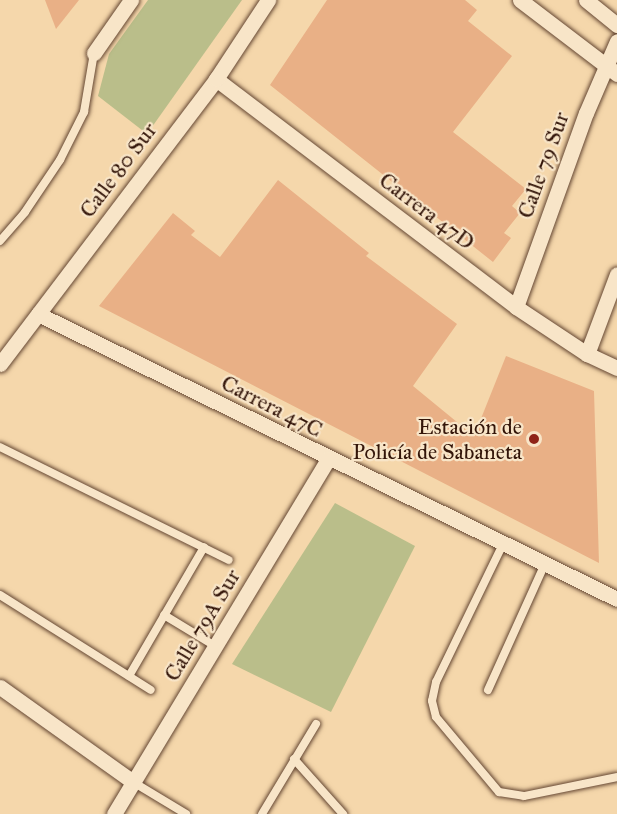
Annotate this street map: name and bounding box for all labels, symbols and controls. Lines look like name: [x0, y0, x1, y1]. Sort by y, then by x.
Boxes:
street label: Calle 79 Sur: [512, 108, 574, 222]
street label: Calle 80 Sur: [74, 117, 162, 223]
street label: Carrera 47D: [374, 167, 480, 255]
street label: Carrera 47C: [217, 369, 327, 443]
place label: Estación de Policía de Sabaneta: [352, 413, 522, 464]
marker: Estación de Policía de Sabaneta: [527, 432, 541, 446]
street label: Calle 79A Sur: [158, 564, 246, 686]

